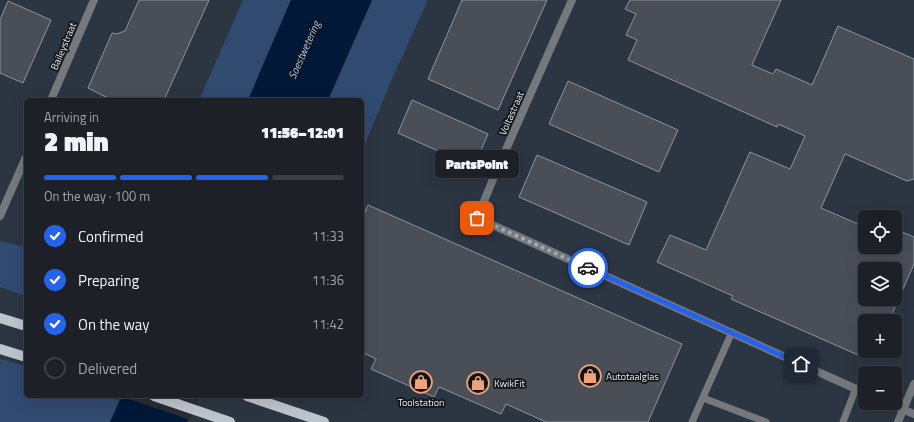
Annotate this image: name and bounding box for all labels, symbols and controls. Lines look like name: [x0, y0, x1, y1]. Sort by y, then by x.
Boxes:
water label: Soestwetering: [284, 17, 325, 82]
street label: Baileystraat: [47, 20, 80, 72]
street label: Voltastraat: [495, 88, 528, 138]
text: Arriving in: [44, 107, 99, 127]
text: 11:56–12:01: [261, 121, 344, 144]
text: 2 min: [44, 122, 109, 161]
callout: PartsPoint: [435, 150, 519, 178]
text: PartsPoint: [446, 154, 508, 174]
text: On the way · 100 m: [44, 186, 150, 206]
pin: [460, 201, 494, 235]
icon: bag: [466, 207, 488, 229]
map controls: [858, 210, 902, 410]
button: locate: [858, 210, 902, 254]
icon: check: [44, 225, 66, 247]
text: Confirmed: [78, 225, 143, 248]
text: 11:33: [312, 226, 344, 246]
courier: [568, 248, 608, 288]
icon: car: [577, 257, 599, 279]
button: layers: [858, 262, 902, 306]
icon: check: [44, 269, 66, 291]
text: Preparing: [78, 269, 139, 292]
text: 11:36: [312, 270, 344, 290]
icon: check: [44, 313, 66, 335]
text: On the way: [78, 313, 150, 336]
text: 11:42: [312, 314, 344, 334]
button: +: [858, 314, 902, 358]
pin: [784, 347, 818, 381]
icon: home: [790, 353, 812, 375]
text: Delivered: [78, 357, 137, 380]
shop icon: Autotaalglas: [577, 363, 603, 389]
button: −: [858, 366, 902, 410]
shop icon: Toolstation: [408, 369, 434, 395]
place label: Autotaalglas: [606, 369, 659, 384]
shop icon: KwikFit: [465, 370, 491, 396]
place label: KwikFit: [494, 376, 525, 391]
place label: Toolstation: [398, 395, 444, 410]

